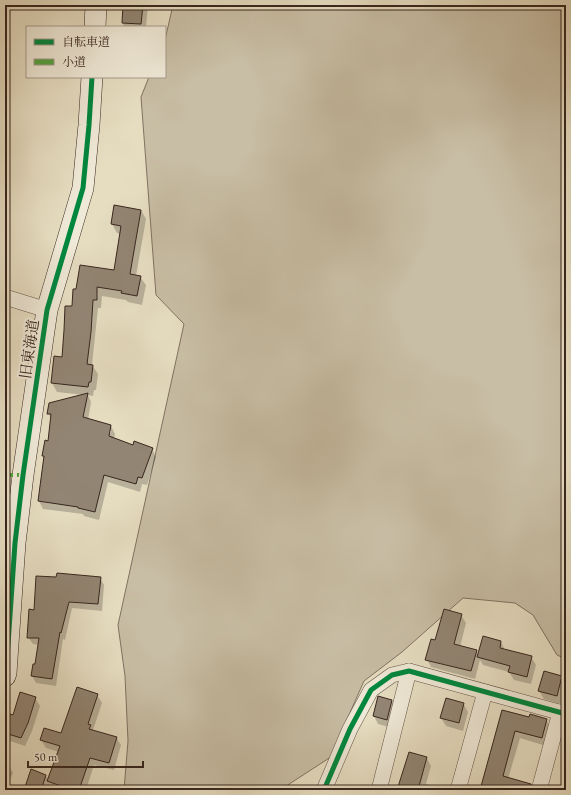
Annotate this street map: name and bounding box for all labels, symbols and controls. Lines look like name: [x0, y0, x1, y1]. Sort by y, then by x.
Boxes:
legend: [26, 26, 166, 78]
text: 自転車道: [62, 34, 110, 50]
text: 小道: [62, 54, 86, 70]
street label: 旧東海道: [15, 318, 43, 380]
scale bar: [28, 743, 143, 769]
text: 50 m: [34, 749, 58, 765]

